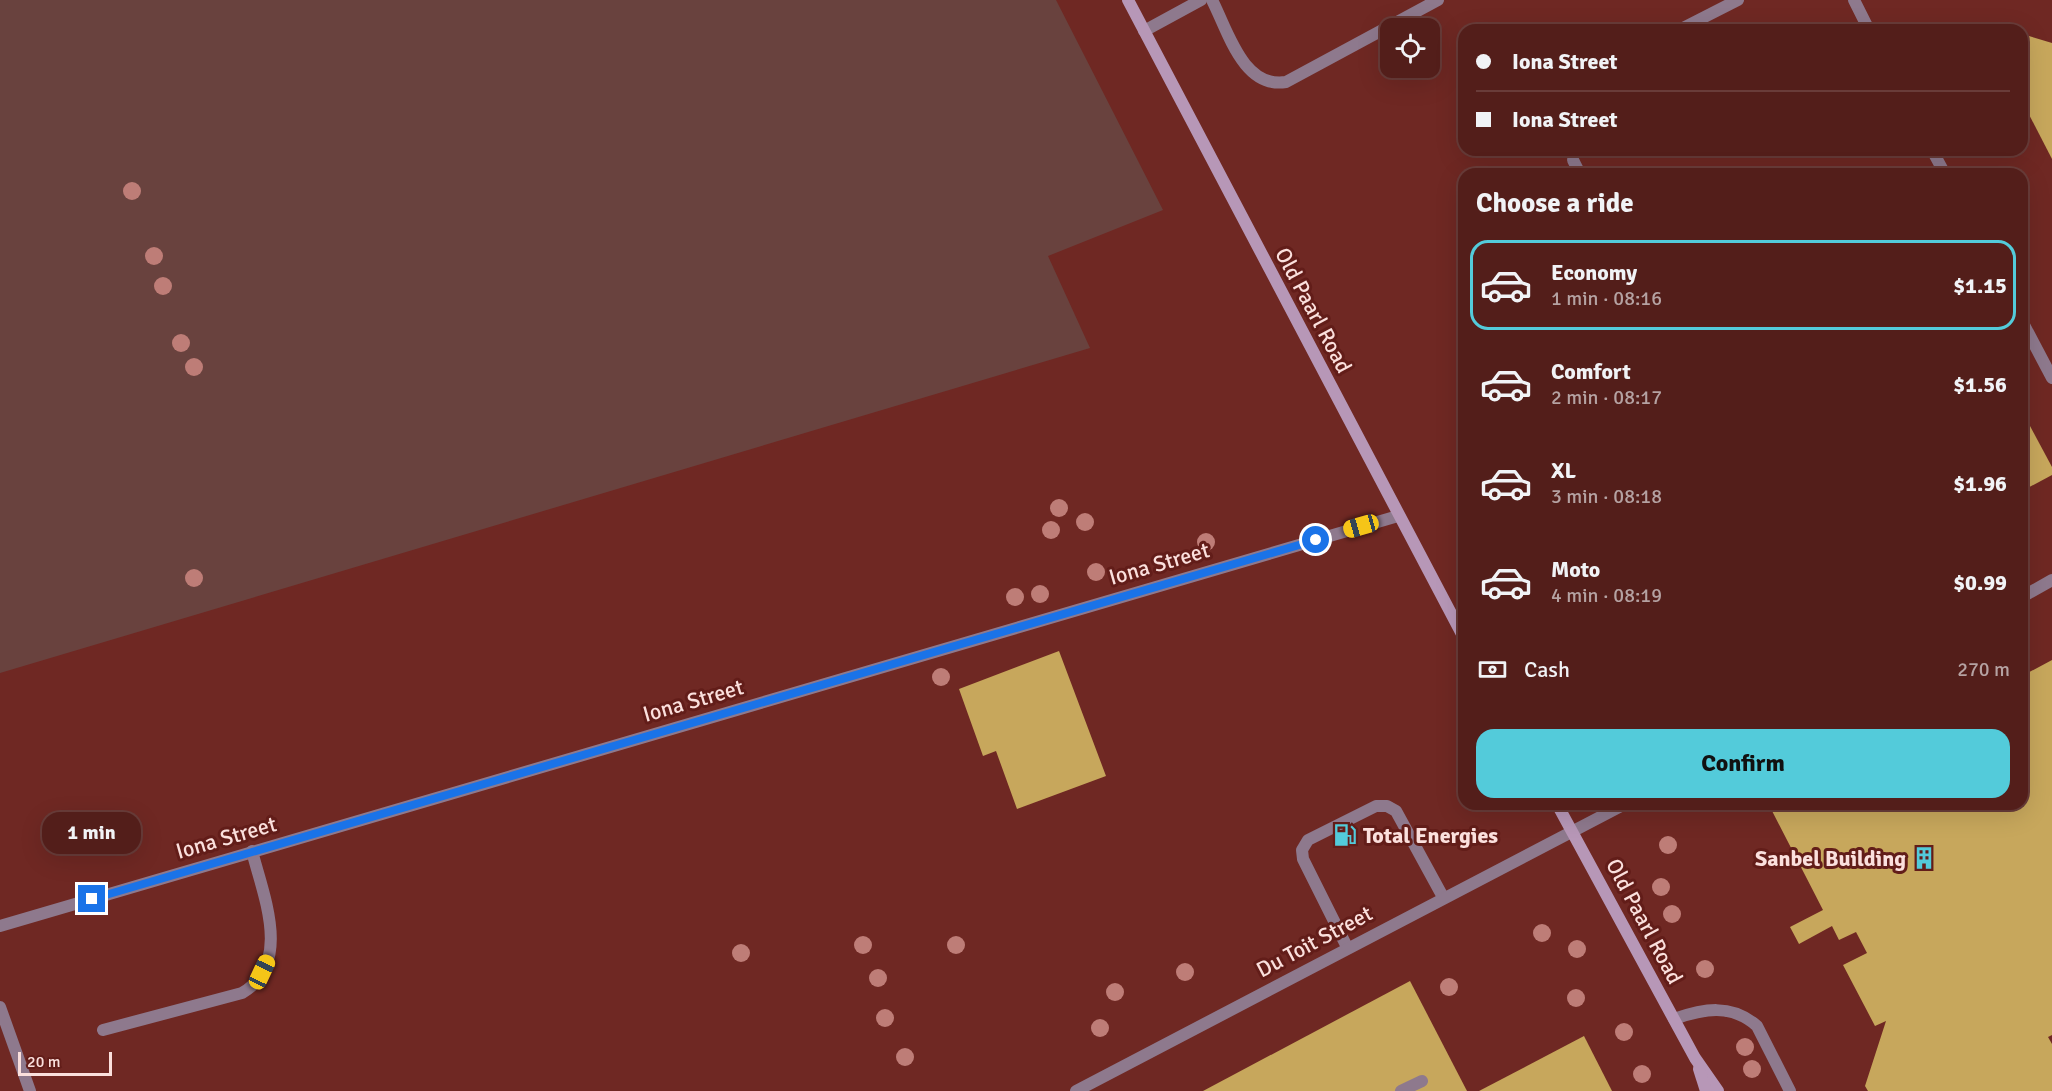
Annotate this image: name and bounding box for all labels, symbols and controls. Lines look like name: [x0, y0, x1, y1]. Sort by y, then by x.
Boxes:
map controls: [1380, 18, 1440, 78]
button: locate: [1380, 18, 1440, 78]
text: Iona Street: [1512, 48, 1618, 75]
text: Iona Street: [1512, 106, 1618, 133]
text: Choose a ride: [1476, 187, 1634, 220]
street label: Old Paarl Road: [1269, 243, 1358, 378]
icon: car: [1479, 258, 1533, 312]
text: Economy: [1551, 259, 1637, 286]
text: $1.15: [1953, 272, 2007, 299]
text: 1 min · 08:16: [1551, 286, 1662, 311]
icon: car: [1479, 357, 1533, 411]
text: Comfort: [1551, 358, 1631, 385]
text: $1.56: [1953, 371, 2007, 398]
text: 2 min · 08:17: [1551, 385, 1662, 410]
icon: car: [1479, 456, 1533, 510]
text: XL: [1551, 457, 1576, 484]
text: $1.96: [1953, 470, 2007, 497]
text: 3 min · 08:18: [1551, 484, 1662, 509]
car: [1341, 512, 1381, 540]
route start: [1302, 526, 1329, 553]
street label: Iona Street: [1106, 536, 1213, 591]
icon: car: [1479, 555, 1533, 609]
text: Moto: [1551, 556, 1600, 583]
text: $0.99: [1953, 569, 2007, 596]
text: 4 min · 08:19: [1551, 583, 1662, 608]
icon: cash: [1476, 653, 1509, 686]
text: Cash: [1524, 656, 1570, 683]
text: 270 m: [1957, 657, 2010, 682]
street label: Iona Street: [640, 673, 747, 728]
button: Confirm: [1476, 729, 2010, 798]
street label: Iona Street: [173, 810, 280, 865]
callout: 1 min: [42, 812, 142, 854]
text: 1 min: [67, 820, 116, 845]
fuel station icon: Total Energies: [1332, 822, 1358, 848]
place label: Total Energies: [1363, 822, 1498, 849]
place label: Sanbel Building: [1755, 845, 1906, 872]
building icon: Sanbel Building: [1911, 845, 1937, 871]
street label: Old Paarl Road: [1600, 854, 1689, 989]
route end: [78, 885, 105, 912]
street label: Du Toit Street: [1252, 900, 1377, 983]
car: [246, 952, 278, 992]
scale bar: [18, 1049, 112, 1076]
text: 20 m: [27, 1052, 61, 1072]

